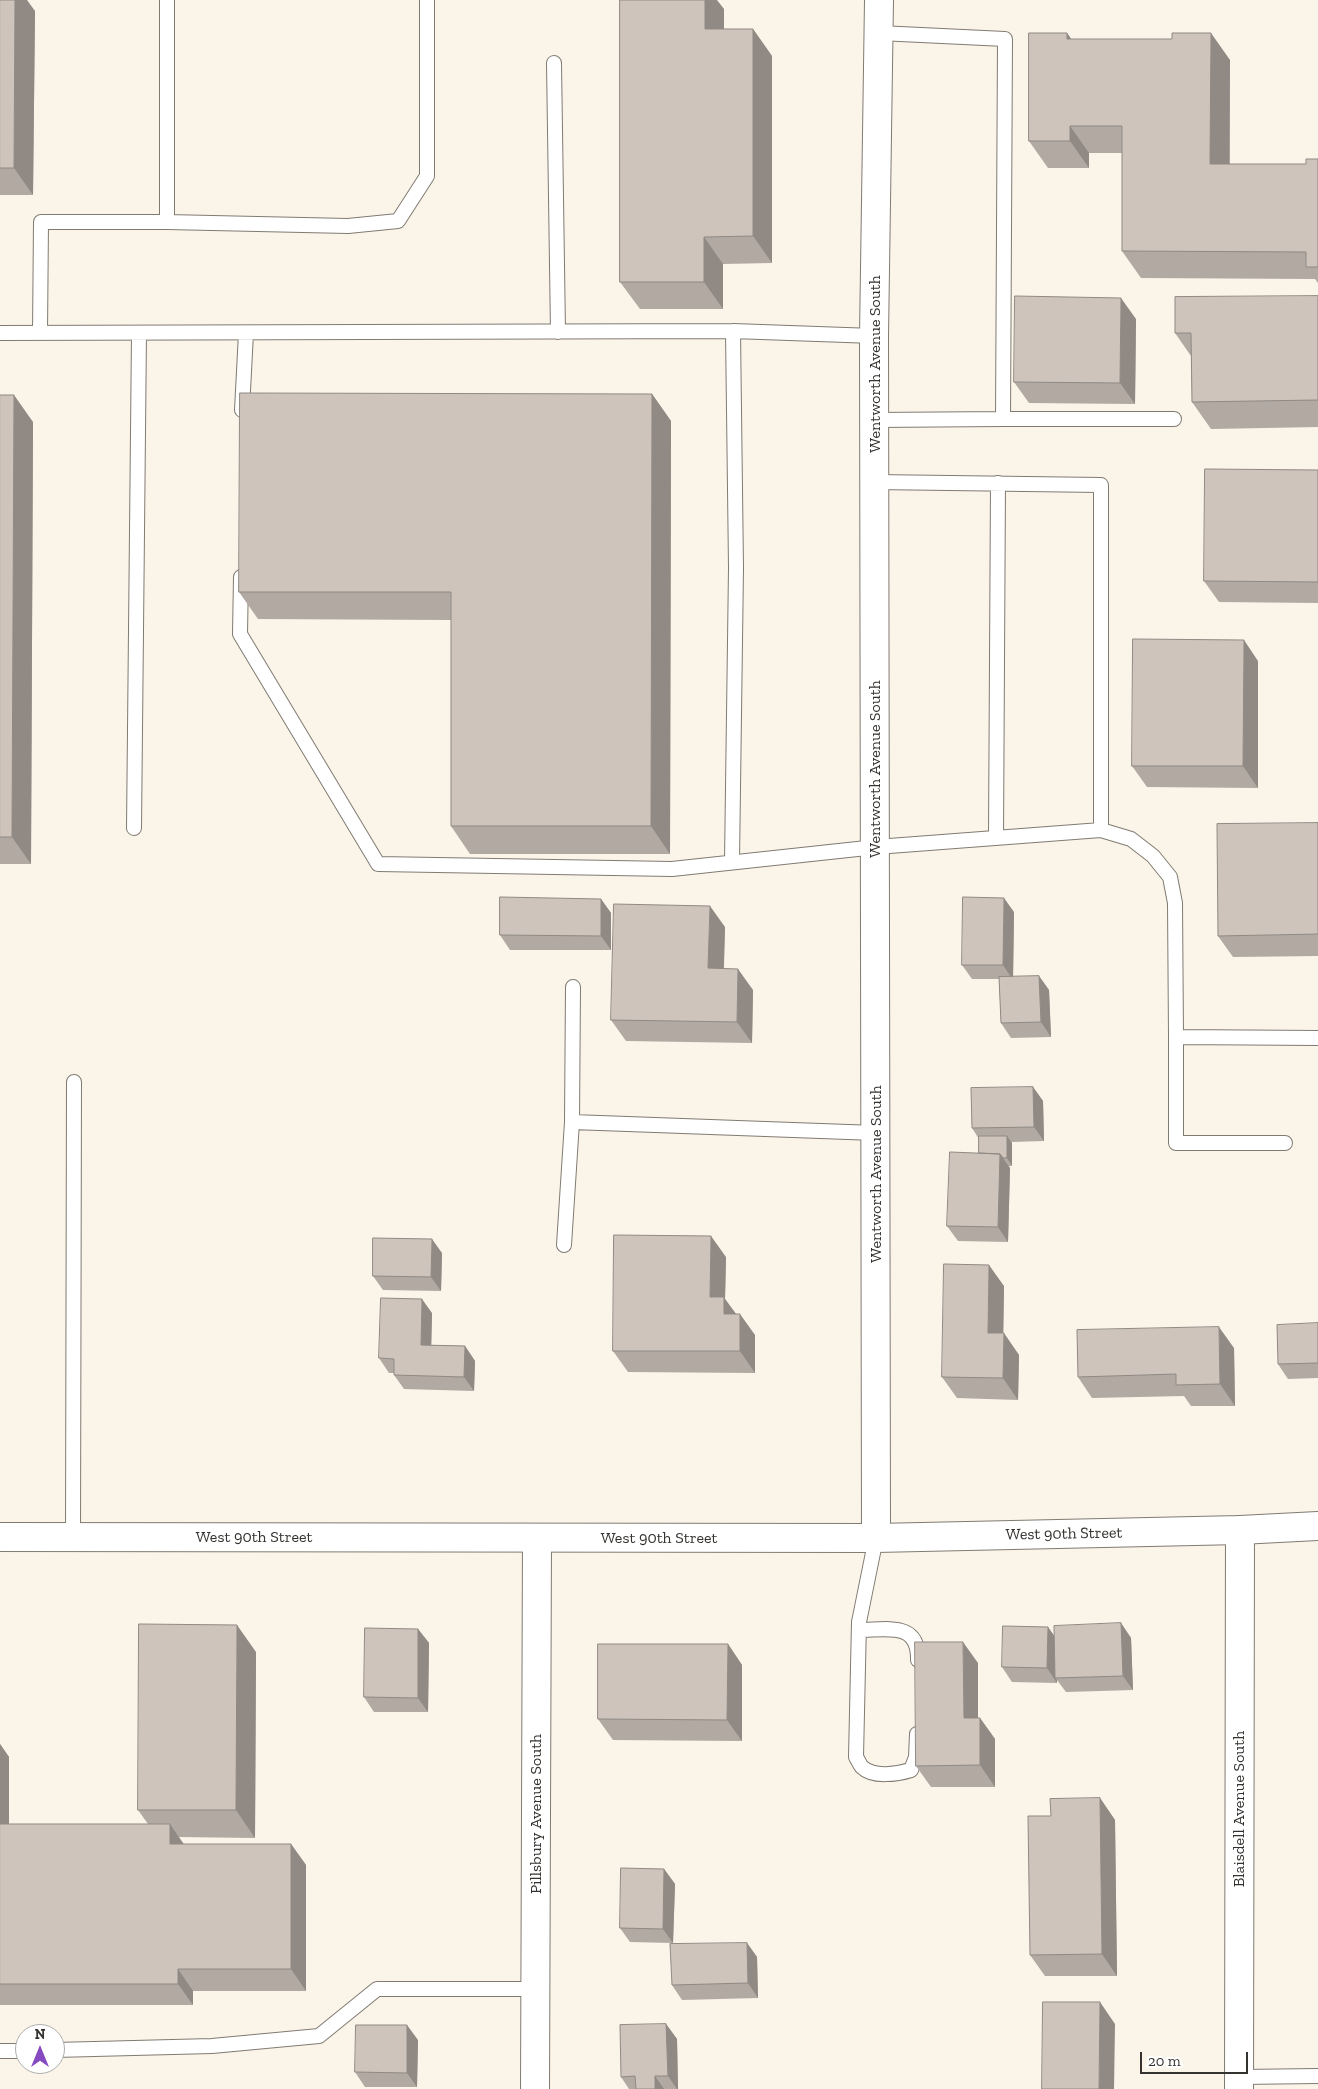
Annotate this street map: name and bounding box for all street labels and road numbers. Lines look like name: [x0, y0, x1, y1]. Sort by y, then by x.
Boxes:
street label: Wentworth Avenue South: [865, 275, 885, 453]
street label: Wentworth Avenue South: [865, 680, 885, 858]
street label: Wentworth Avenue South: [866, 1085, 886, 1263]
street label: West 90th Street: [1005, 1523, 1123, 1545]
street label: West 90th Street: [196, 1527, 312, 1547]
street label: West 90th Street: [601, 1528, 717, 1548]
street label: Blaisdell Avenue South: [1229, 1731, 1249, 1887]
street label: Pillsbury Avenue South: [526, 1734, 546, 1894]

